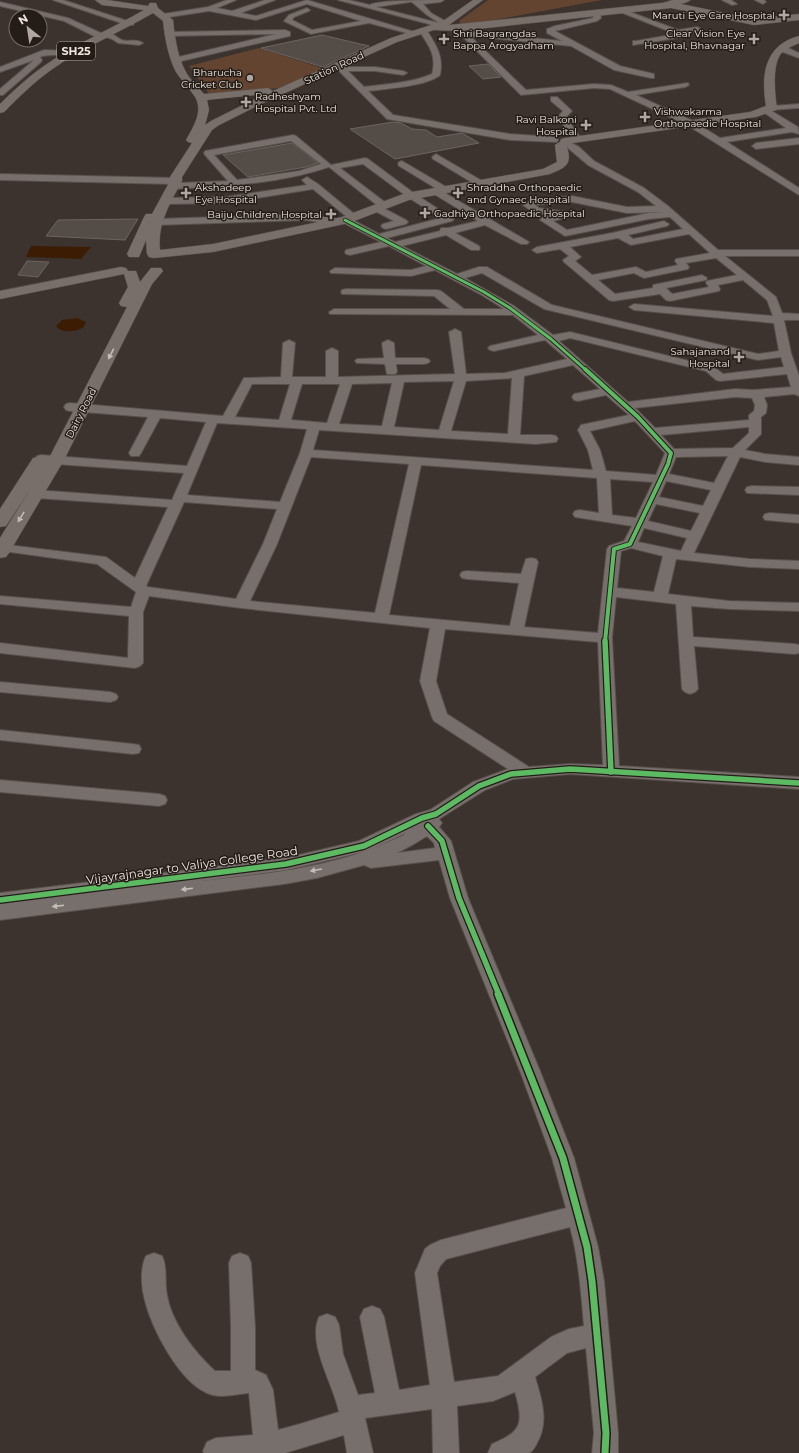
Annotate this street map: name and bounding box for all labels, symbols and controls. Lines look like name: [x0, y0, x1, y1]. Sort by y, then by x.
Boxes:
north arrow: [8, 8, 48, 48]
place label: Maruti Eye Care Hospital: [652, 9, 775, 22]
marker: Maruti Eye Care Hospital: [778, 9, 790, 21]
text: N: [16, 11, 30, 28]
place label: Shri Bagrangdas Bappa Arogyadham: [453, 27, 554, 52]
place label: Clear Vision Eye Hospital, Bhavnagar: [644, 27, 745, 52]
marker: Shri Bagrangdas Bappa Arogyadham: [438, 33, 450, 45]
marker: Clear Vision Eye Hospital, Bhavnagar: [748, 33, 760, 45]
road number: SH25: [57, 42, 95, 60]
street label: Station Road: [302, 48, 366, 88]
place label: Bharucha Cricket Club: [181, 66, 242, 91]
marker: Bharucha Cricket Club: [245, 73, 255, 83]
place label: Radheshyam Hospital Pvt. Ltd: [255, 90, 337, 115]
marker: Radheshyam Hospital Pvt. Ltd: [240, 96, 252, 108]
place label: Vishwakarma Orthopaedic Hospital: [654, 105, 761, 130]
marker: Vishwakarma Orthopaedic Hospital: [639, 111, 651, 123]
place label: Ravi Balkoni Hospital: [516, 113, 577, 138]
marker: Ravi Balkoni Hospital: [580, 119, 592, 131]
place label: Akshadeep Eye Hospital: [195, 181, 257, 206]
place label: Shraddha Orthopaedic and Gynaec Hospital: [467, 181, 582, 206]
marker: Akshadeep Eye Hospital: [180, 187, 192, 199]
marker: Shraddha Orthopaedic and Gynaec Hospital: [452, 187, 464, 199]
marker: Gadhiya Orthopaedic Hospital: [419, 207, 431, 219]
place label: Gadhiya Orthopaedic Hospital: [434, 207, 585, 220]
place label: Baiju Children Hospital: [207, 208, 322, 221]
marker: Baiju Children Hospital: [325, 208, 337, 220]
place label: Sahajanand Hospital: [670, 345, 730, 370]
one-way arrow: [108, 349, 114, 360]
marker: Sahajanand Hospital: [733, 351, 745, 363]
street label: Dairy Road: [63, 386, 99, 440]
one-way arrow: [18, 511, 25, 523]
street label: Vijayrajnagar to Valiya College Road: [85, 843, 299, 887]
one-way arrow: [310, 867, 322, 873]
one-way arrow: [181, 886, 193, 892]
one-way arrow: [52, 903, 64, 909]

